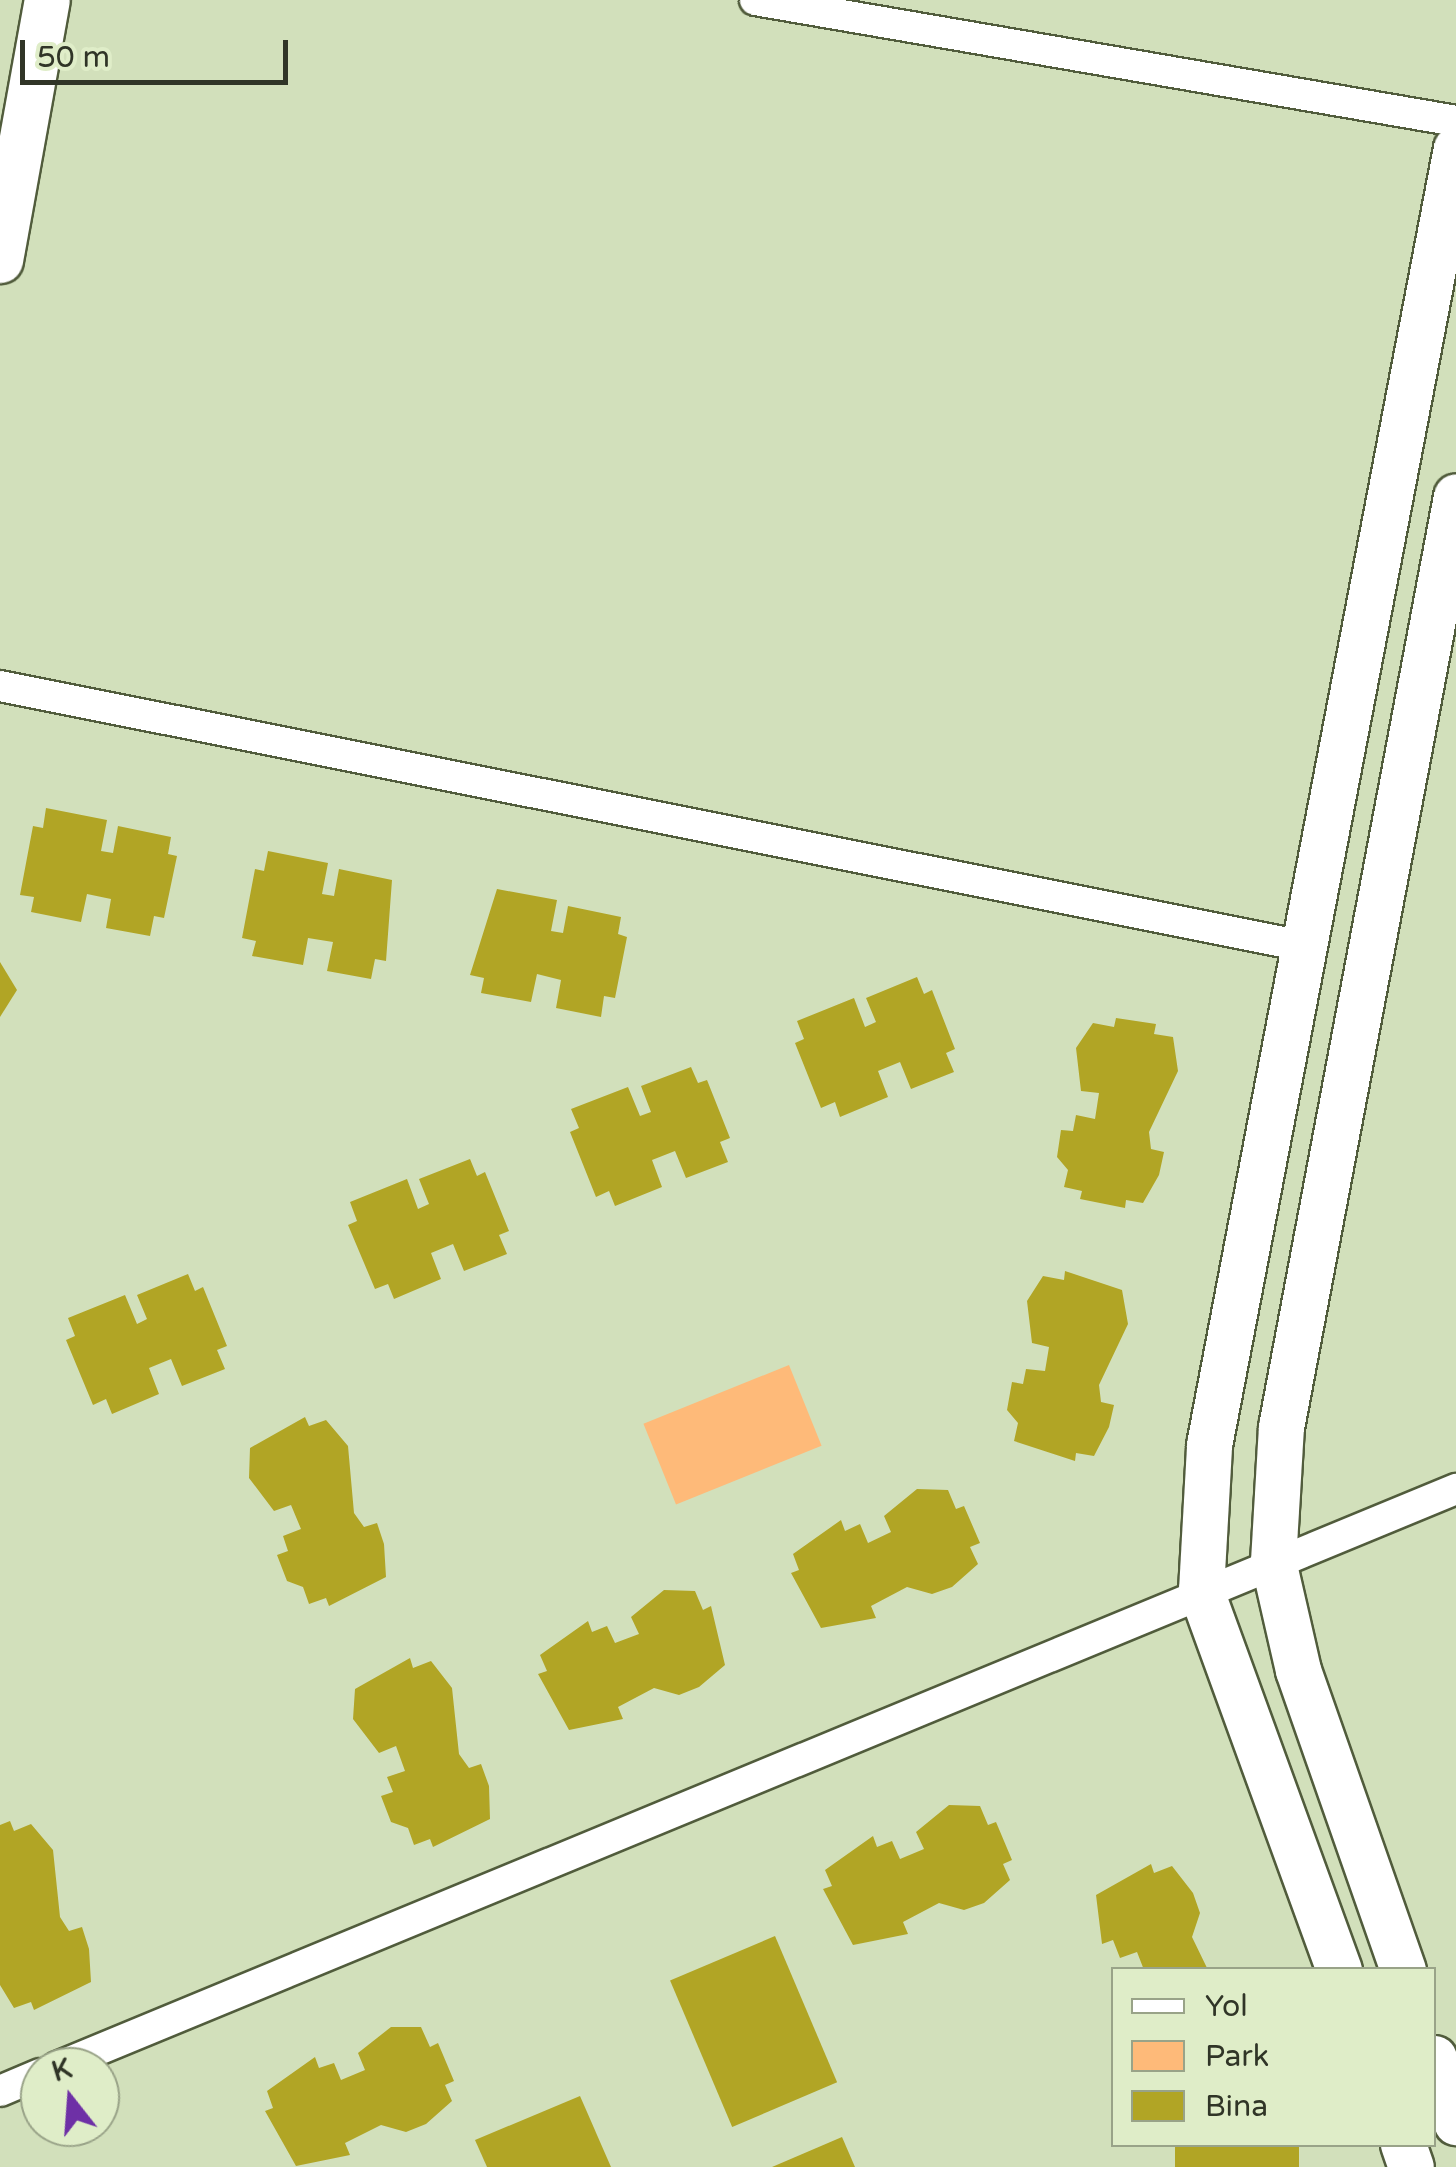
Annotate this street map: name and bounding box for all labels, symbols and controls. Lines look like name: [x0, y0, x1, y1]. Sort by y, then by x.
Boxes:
scale bar: [25, 20, 292, 82]
text: 50 m: [37, 39, 110, 76]
legend: [1111, 1967, 1436, 2147]
text: Yol: [1205, 1988, 1248, 2025]
text: Park: [1205, 2038, 1269, 2075]
north arrow: [20, 2047, 120, 2147]
text: K: [48, 2051, 76, 2089]
text: Bina: [1205, 2088, 1268, 2125]

